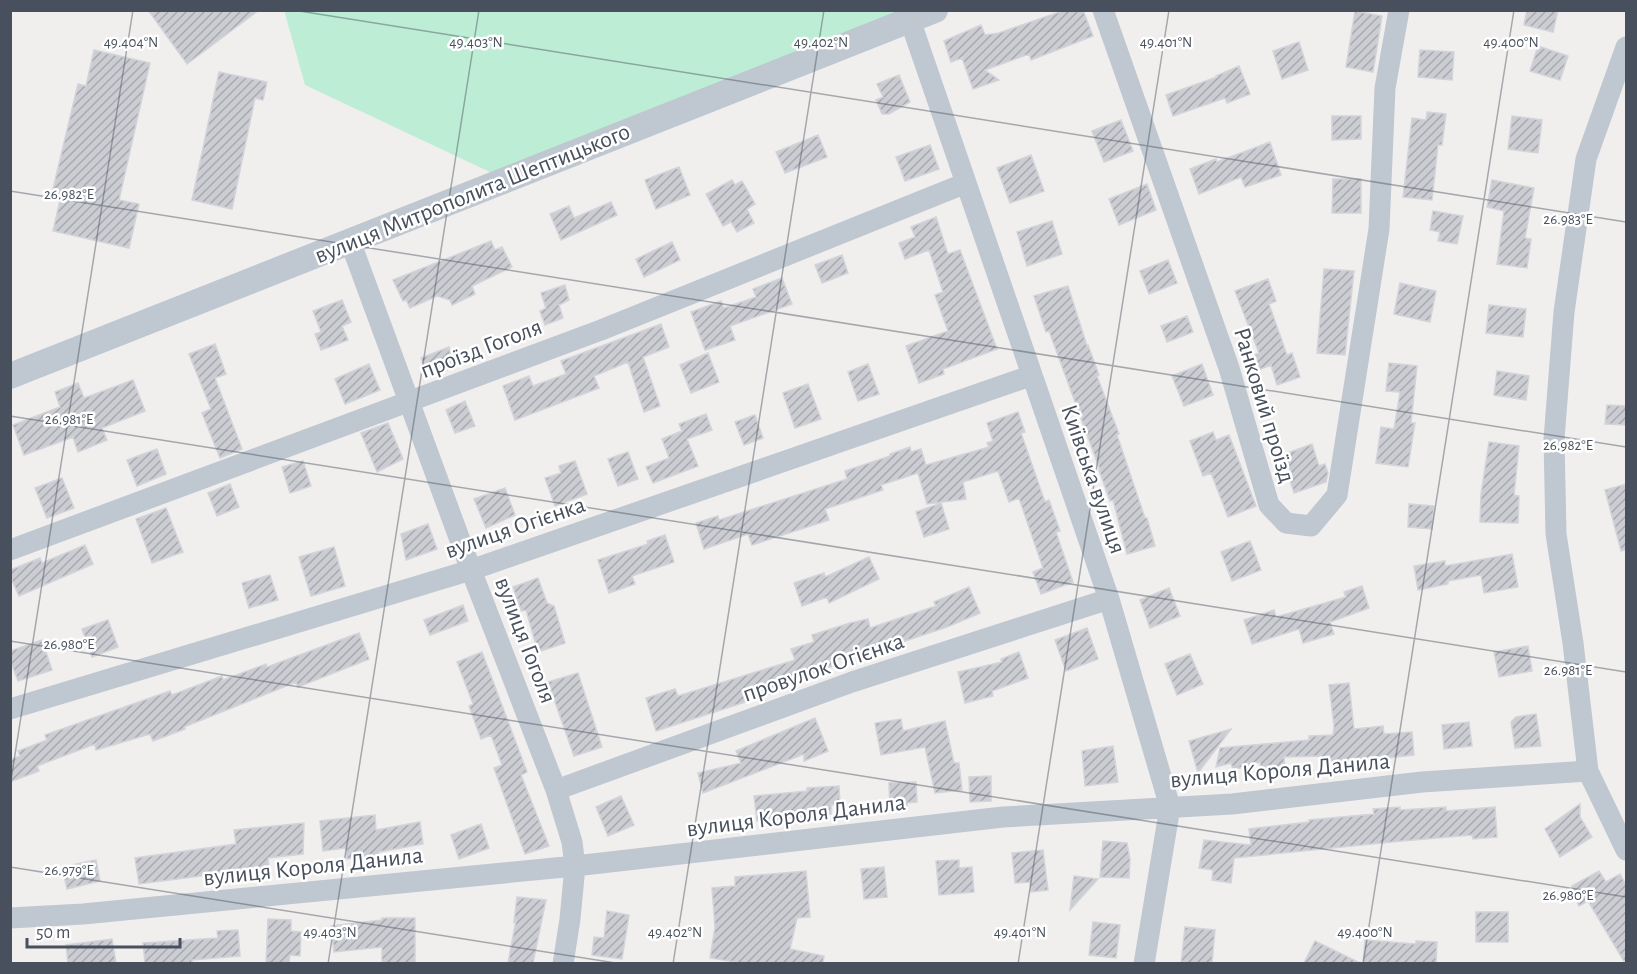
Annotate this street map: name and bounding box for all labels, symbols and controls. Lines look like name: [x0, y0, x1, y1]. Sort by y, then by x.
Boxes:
text: 49.404°N: [104, 35, 158, 50]
text: 49.403°N: [449, 35, 503, 50]
text: 49.402°N: [794, 35, 848, 50]
text: 49.401°N: [1140, 35, 1192, 50]
text: 49.400°N: [1483, 35, 1539, 50]
street label: вулиця Митрополита Шептицького: [311, 120, 633, 268]
text: 26.982°E: [44, 187, 94, 202]
text: 26.983°E: [1543, 212, 1593, 227]
street label: проїзд Гоголя: [417, 315, 546, 383]
street label: Ранковий проїзд: [1229, 325, 1299, 486]
street label: Київська вулиця: [1056, 402, 1130, 557]
text: 26.981°E: [45, 412, 93, 427]
text: 26.982°E: [1543, 438, 1593, 453]
street label: вулиця Огієнка: [442, 493, 589, 563]
street label: вулиця Гоголя: [490, 574, 560, 707]
street label: провулок Огієнка: [740, 629, 907, 707]
text: 26.980°E: [43, 637, 95, 652]
text: 26.981°E: [1544, 663, 1592, 678]
street label: вулиця Короля Данила: [1169, 749, 1391, 793]
street label: вулиця Короля Данила: [685, 791, 907, 841]
street label: вулиця Короля Данила: [202, 844, 424, 890]
text: 26.979°E: [44, 863, 94, 878]
text: 26.980°E: [1542, 888, 1594, 903]
scale bar: [27, 911, 180, 949]
text: 50 m: [36, 924, 70, 942]
text: 49.403°N: [303, 925, 357, 940]
text: 49.402°N: [648, 925, 702, 940]
text: 49.401°N: [994, 925, 1046, 940]
text: 49.400°N: [1337, 925, 1393, 940]

